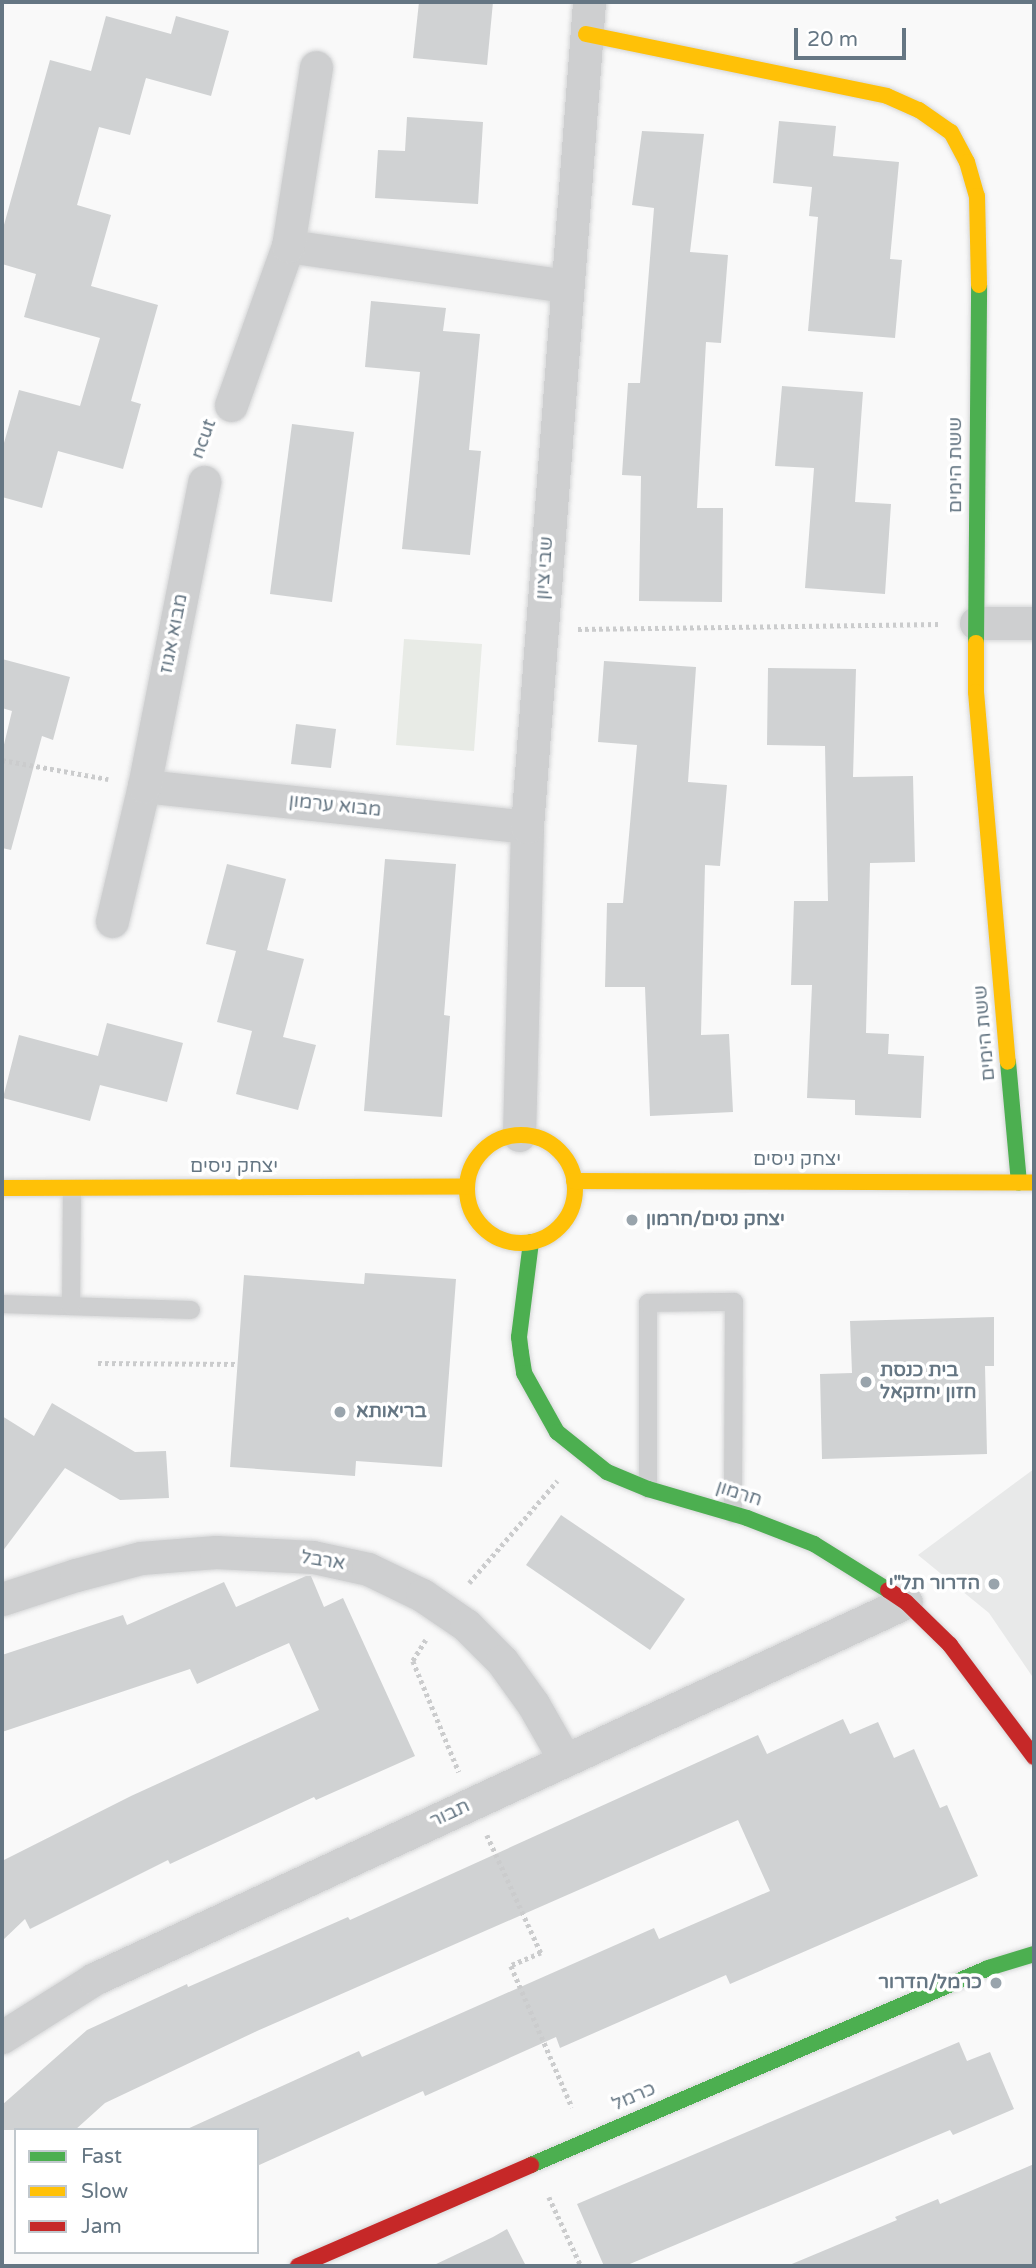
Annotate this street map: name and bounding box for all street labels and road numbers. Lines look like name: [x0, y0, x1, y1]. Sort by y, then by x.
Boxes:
street label: ncut: [186, 416, 222, 462]
street label: ששת הימים: [945, 417, 967, 513]
street label: שבי ציון: [531, 536, 559, 600]
street label: מבוא אגוז: [155, 592, 193, 676]
street label: מבוא ערמון: [288, 790, 382, 822]
street label: ששת הימים: [969, 984, 1001, 1082]
street label: יצחק ניסים: [753, 1149, 841, 1171]
street label: יצחק ניסים: [190, 1156, 278, 1178]
street label: חרמון: [713, 1476, 765, 1512]
street label: ארבל: [299, 1546, 347, 1576]
street label: תבור: [426, 1795, 474, 1833]
street label: כרמל: [609, 2078, 659, 2116]

